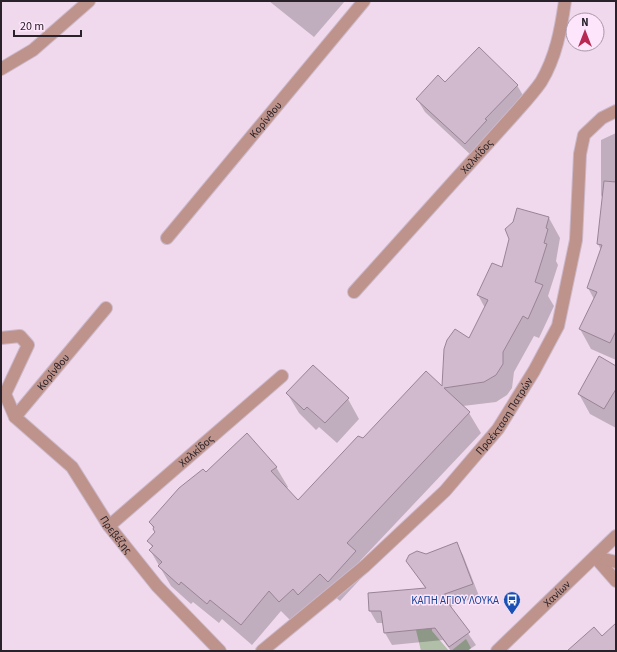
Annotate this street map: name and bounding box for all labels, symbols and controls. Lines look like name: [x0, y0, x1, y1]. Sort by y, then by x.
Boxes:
scale bar: [14, 12, 81, 38]
north arrow: [565, 12, 605, 52]
text: N: [581, 15, 589, 30]
text: 20 m: [20, 18, 44, 35]
street label: Κορίνθου: [246, 98, 285, 141]
street label: Χαλκίδος: [457, 136, 497, 177]
street label: Κορίνθου: [33, 351, 73, 394]
street label: Προέκταση Πατρών: [472, 374, 536, 458]
street label: Χαλκίδος: [175, 431, 217, 470]
street label: Πρεβέζης: [96, 513, 136, 557]
street label: Χανίων: [540, 577, 574, 610]
bus stop icon: ΚΑΠΗ ΑΓΙΟΥ ΛΟΥΚΑ: [502, 590, 522, 615]
place label: ΚΑΠΗ ΑΓΙΟΥ ΛΟΥΚΑ: [411, 593, 499, 608]

